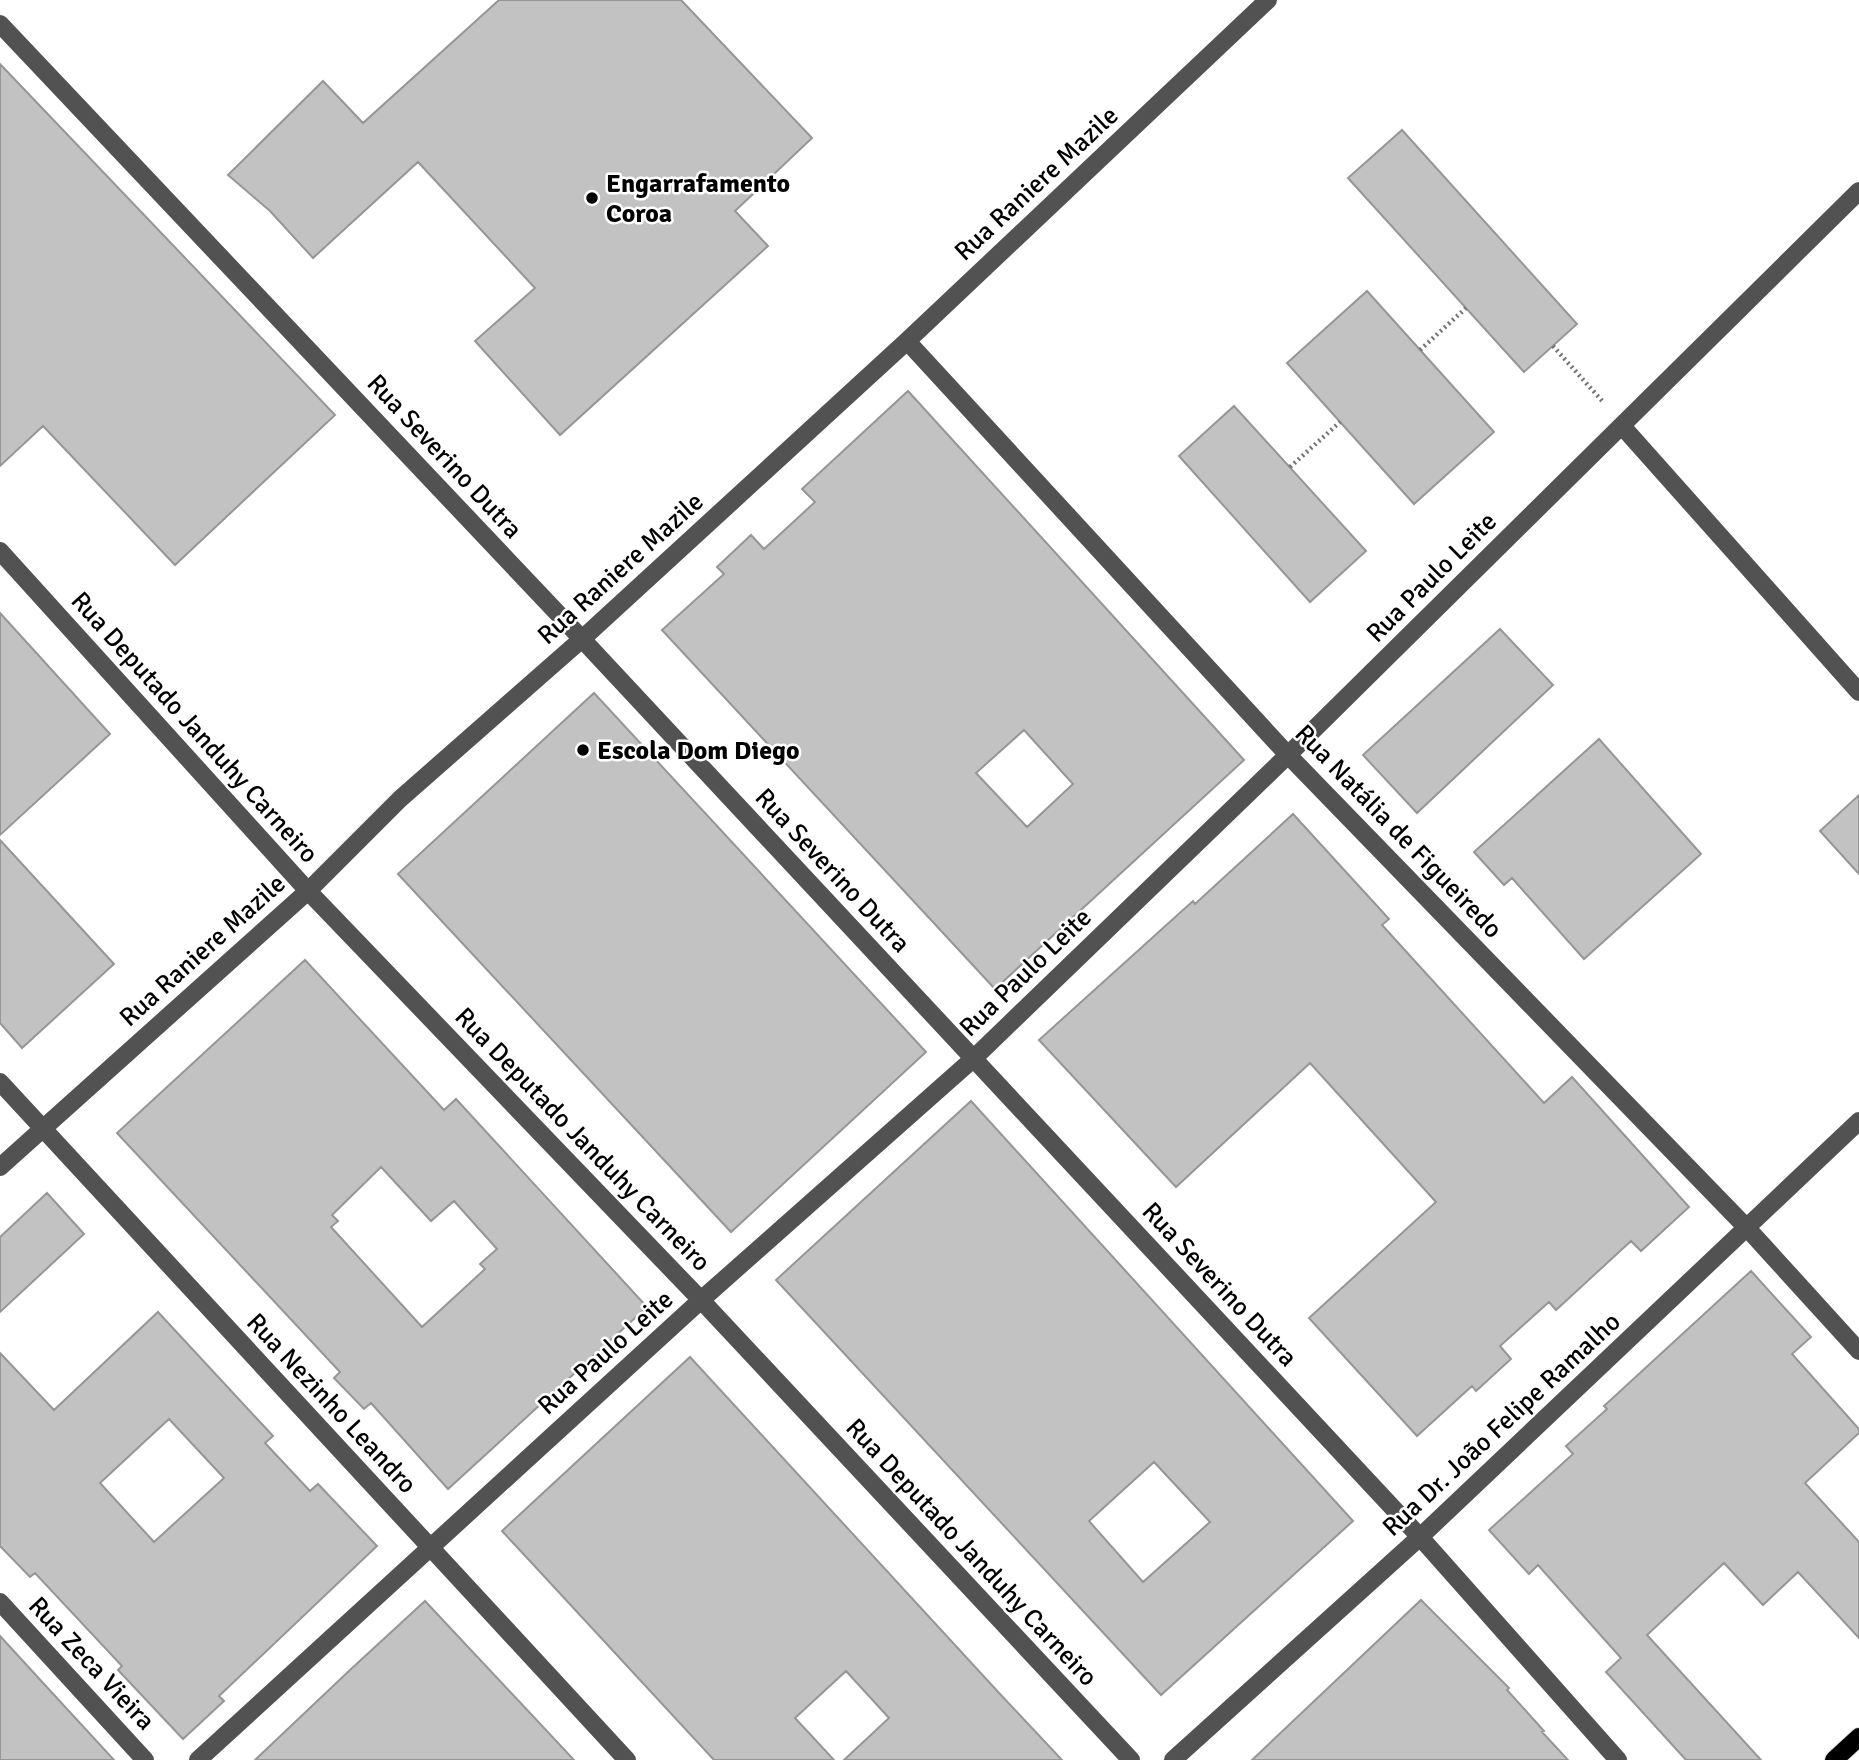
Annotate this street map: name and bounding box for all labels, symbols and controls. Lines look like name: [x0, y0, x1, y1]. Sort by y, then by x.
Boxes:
street label: Rua Raniere Mazile: [948, 100, 1125, 268]
place label: Engarrafamento Coroa: [606, 168, 790, 230]
marker: Engarrafamento Coroa: [584, 190, 600, 206]
street label: Rua Severino Dutra: [360, 368, 529, 546]
street label: Rua Raniere Mazile: [531, 486, 710, 652]
street label: Rua Paulo Leite: [1360, 506, 1504, 650]
street label: Rua Deputado Janduhy Carneiro: [64, 585, 325, 870]
street label: Rua Natália de Figueiredo: [1288, 718, 1509, 945]
place label: Escola Dom Diego: [597, 735, 800, 767]
marker: Escola Dom Diego: [575, 742, 591, 758]
street label: Rua Severino Dutra: [748, 782, 917, 960]
street label: Rua Raniere Mazile: [113, 868, 292, 1034]
street label: Rua Paulo Leite: [953, 902, 1098, 1044]
street label: Rua Deputado Janduhy Carneiro: [448, 1001, 717, 1278]
street label: Rua Severino Dutra: [1135, 1196, 1304, 1374]
street label: Rua Paulo Leite: [531, 1284, 680, 1422]
street label: Rua Dr. João Felipe Ramalho: [1376, 1306, 1627, 1543]
street label: Rua Nezinho Leandro: [240, 1307, 423, 1500]
street label: Rua Deputado Janduhy Carneiro: [839, 1412, 1104, 1693]
street label: Rua Zeca Vieira: [21, 1590, 161, 1737]

